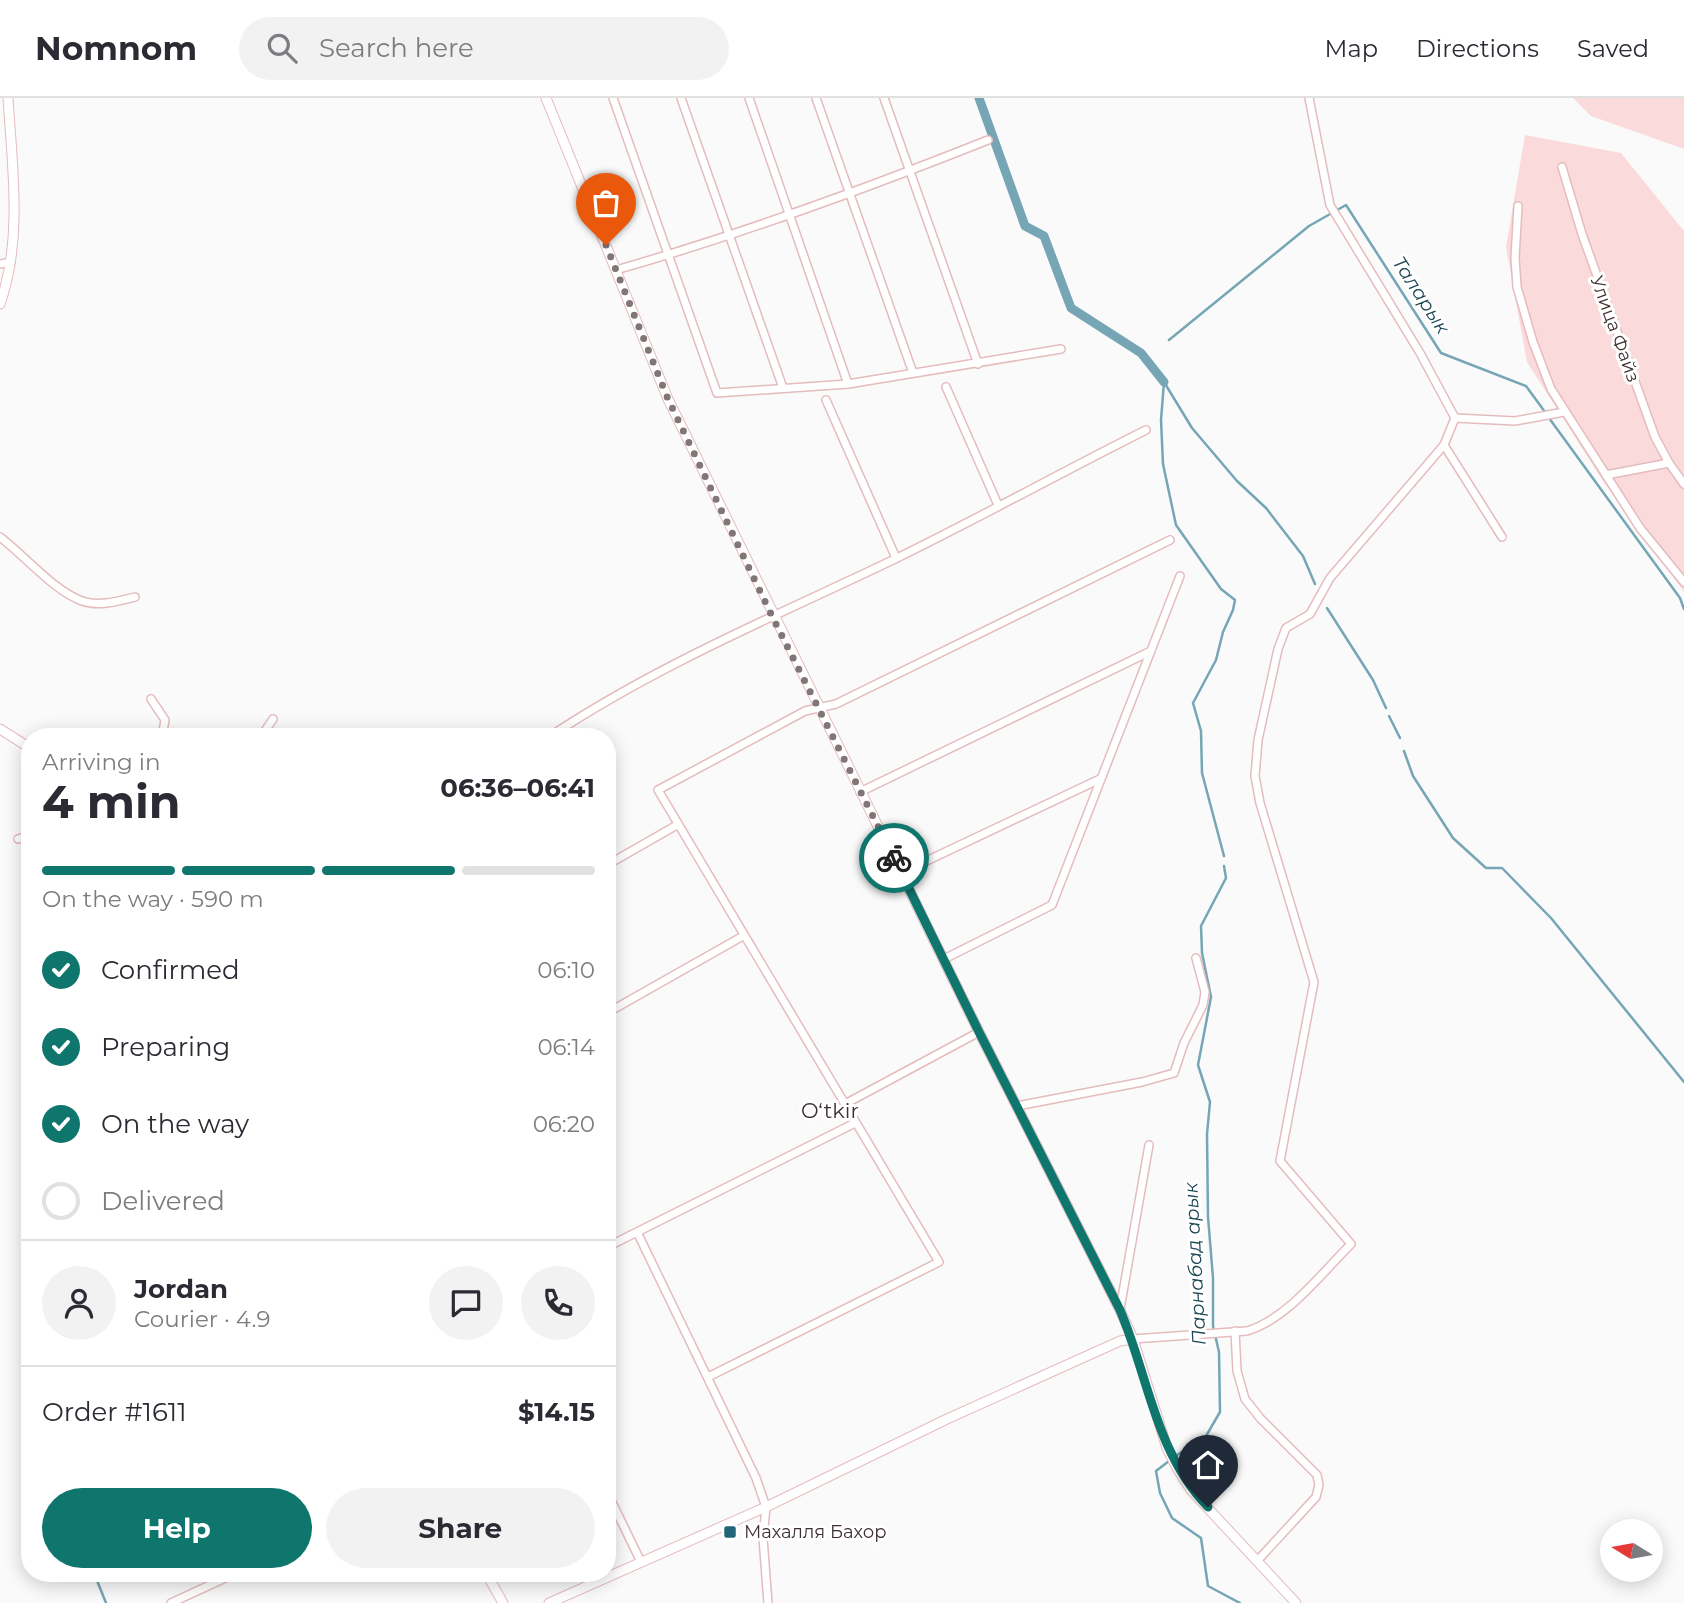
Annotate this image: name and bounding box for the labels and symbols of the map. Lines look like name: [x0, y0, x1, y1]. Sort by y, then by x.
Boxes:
pin: [576, 173, 636, 245]
water label: Таларык: [1388, 252, 1455, 339]
street label: Улица Файз: [1586, 273, 1644, 385]
courier: [859, 823, 929, 893]
district label: Oʻtkir: [801, 1098, 859, 1123]
water label: Парнабад арык: [1179, 1181, 1211, 1346]
pin: [1178, 1435, 1238, 1507]
north arrow: [1600, 1519, 1662, 1582]
place label: Махалля Бахор: [744, 1521, 887, 1543]
marker: Махалля Бахор: [722, 1524, 738, 1540]

